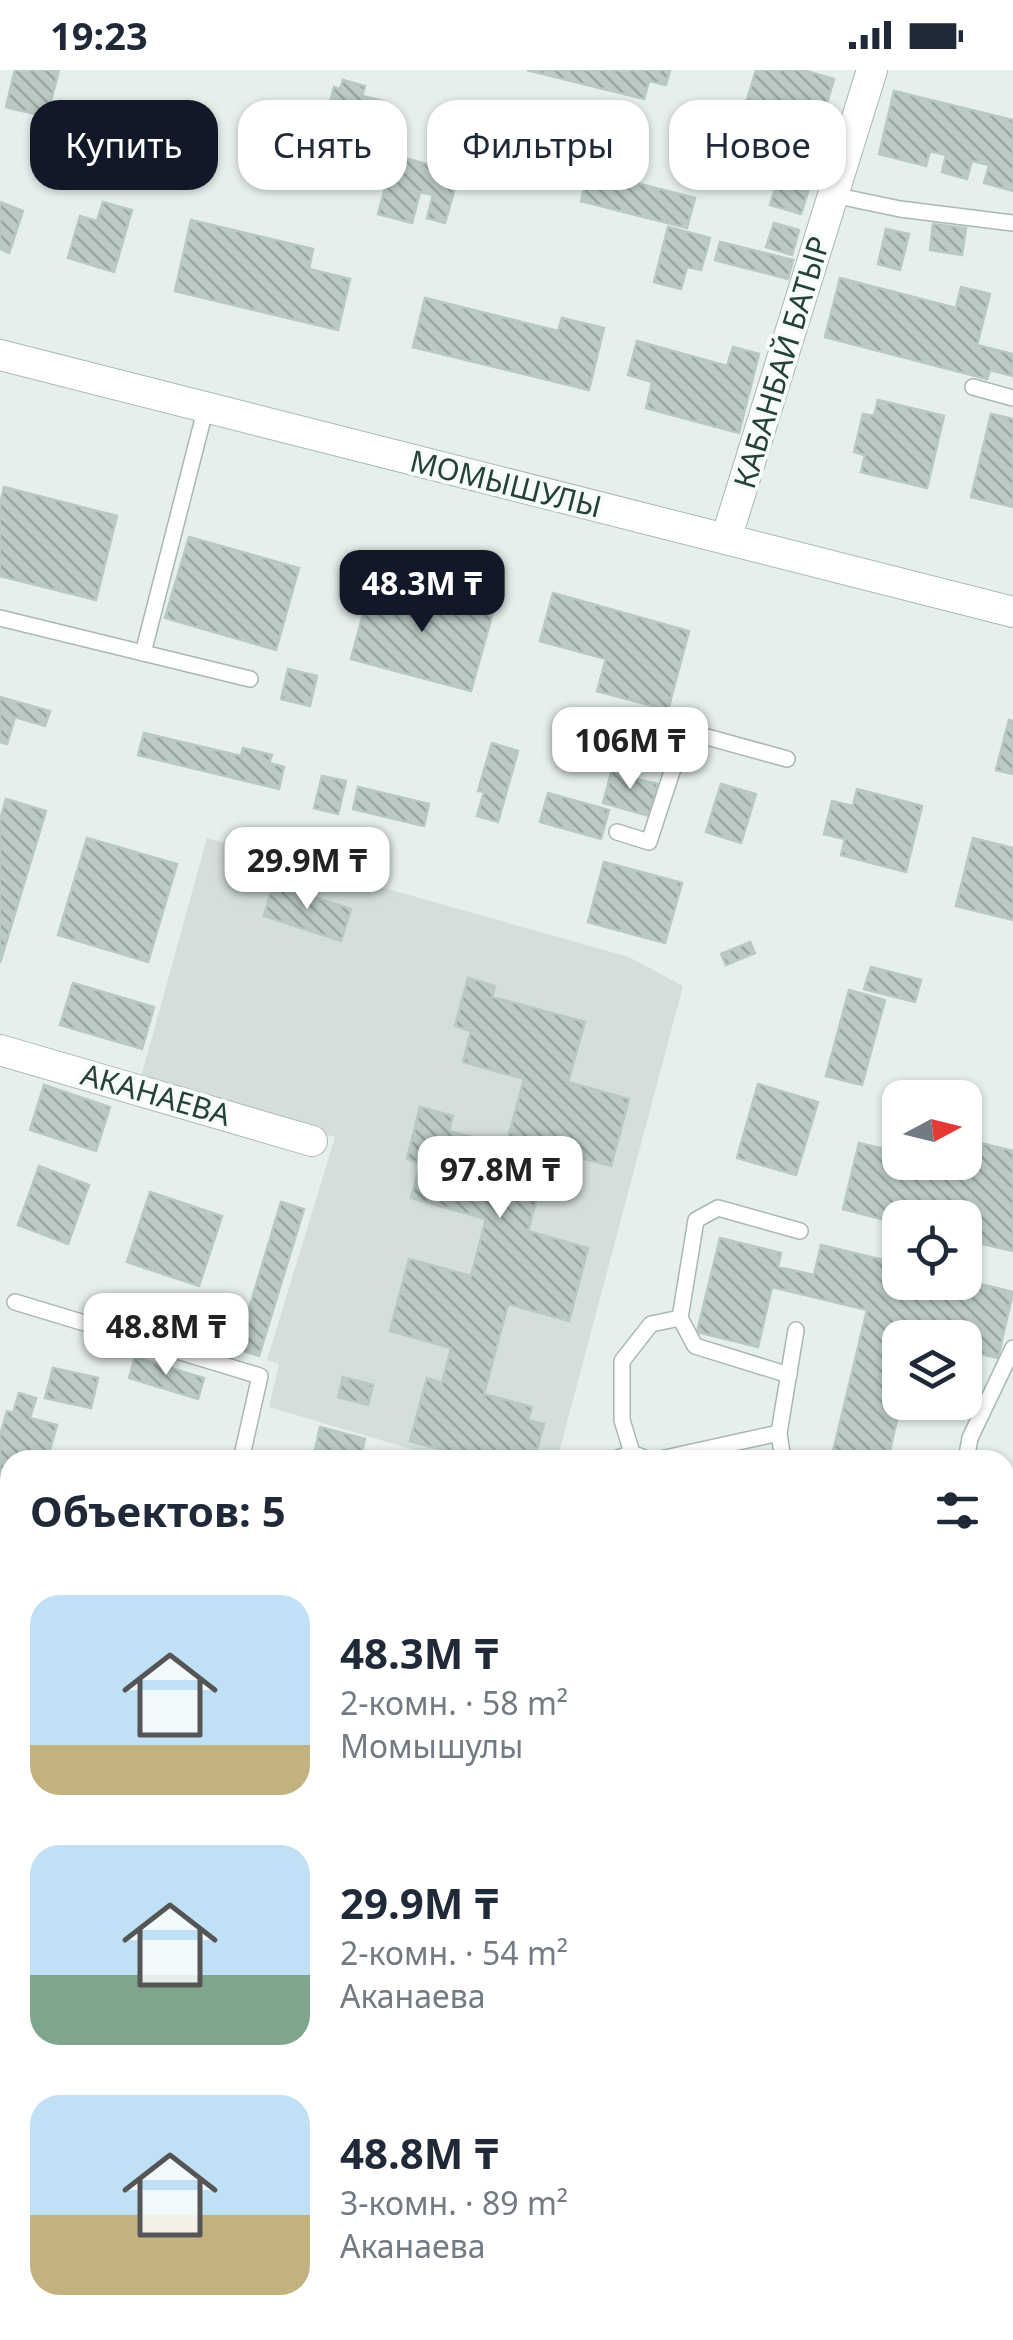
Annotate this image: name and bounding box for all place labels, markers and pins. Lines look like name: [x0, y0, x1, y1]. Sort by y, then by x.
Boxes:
pin: 48.3M ₸: [330, 550, 514, 635]
pin: 106M ₸: [549, 707, 711, 792]
pin: 29.9M ₸: [215, 827, 399, 912]
pin: 97.8M ₸: [408, 1136, 592, 1221]
pin: 48.8M ₸: [74, 1293, 258, 1378]

